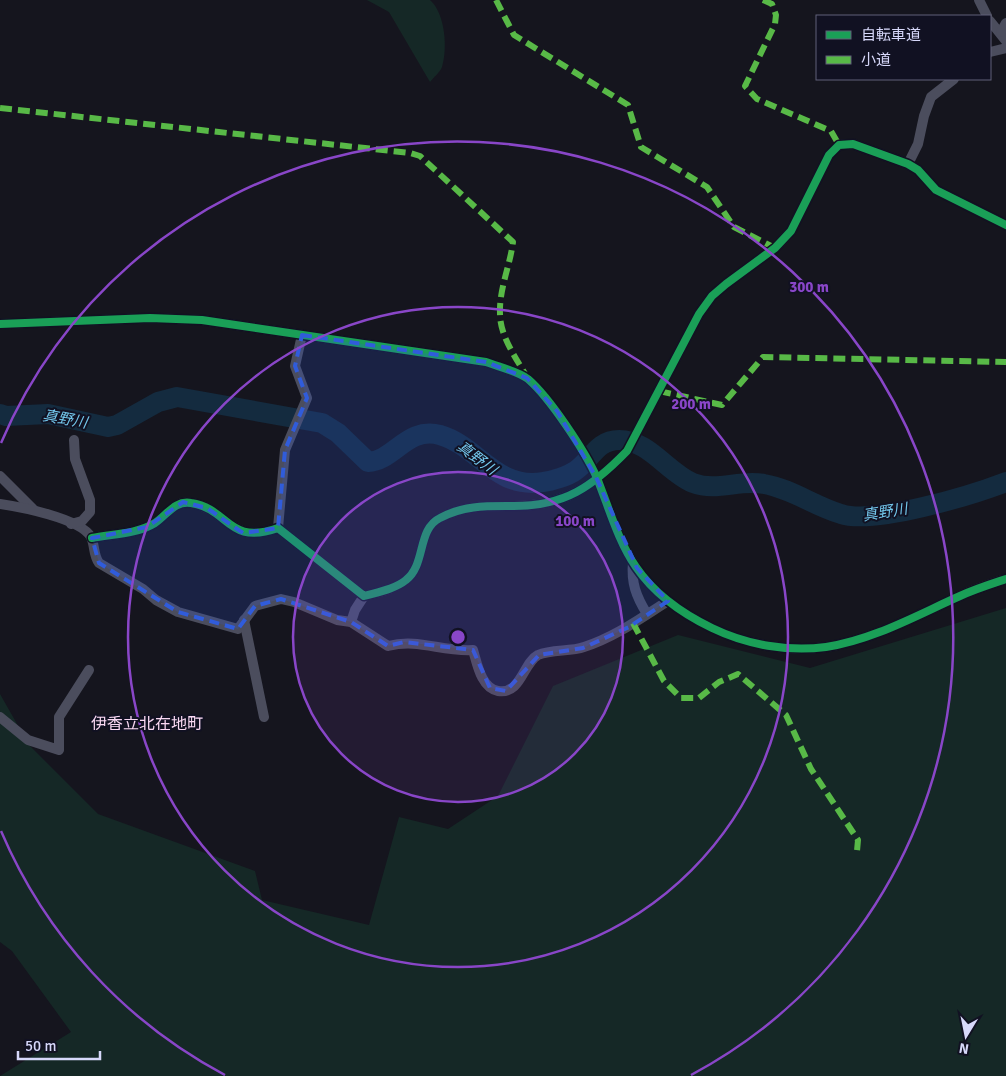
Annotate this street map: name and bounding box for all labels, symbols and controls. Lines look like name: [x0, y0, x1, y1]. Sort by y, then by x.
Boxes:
legend: [816, 15, 991, 80]
text: 自転車道: [861, 26, 921, 44]
text: 小道: [861, 51, 891, 69]
text: 300 m: [789, 278, 829, 296]
text: 200 m: [671, 395, 711, 413]
water label: 真野川: [41, 406, 91, 432]
water label: 真野川: [454, 437, 502, 480]
water label: 真野川: [861, 499, 911, 524]
text: 100 m: [555, 512, 595, 530]
centre of rings: [449, 628, 467, 646]
district label: 伊香立北在地町: [91, 714, 203, 734]
north arrow: [941, 1011, 991, 1061]
scale bar: [18, 1028, 100, 1060]
text: 50 m: [25, 1037, 56, 1055]
text: N: [958, 1039, 970, 1058]

